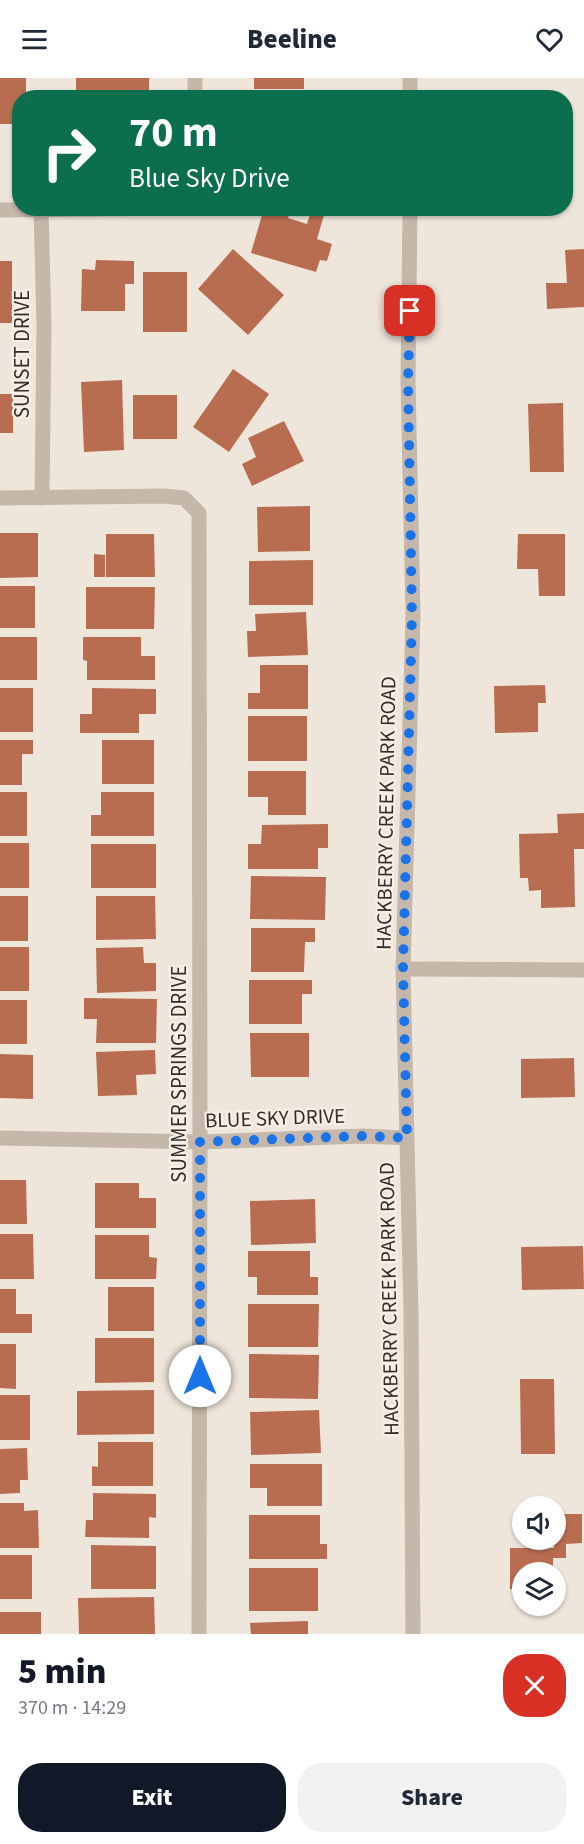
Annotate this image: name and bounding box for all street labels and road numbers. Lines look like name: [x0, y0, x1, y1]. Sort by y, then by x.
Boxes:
street label: SUNSET DRIVE: [7, 290, 37, 418]
street label: HACKBERRY CREEK PARK ROAD: [369, 676, 403, 950]
street label: SUMMER SPRINGS DRIVE: [164, 965, 194, 1183]
street label: BLUE SKY DRIVE: [204, 1101, 346, 1135]
street label: HACKBERRY CREEK PARK ROAD: [372, 1162, 406, 1436]

